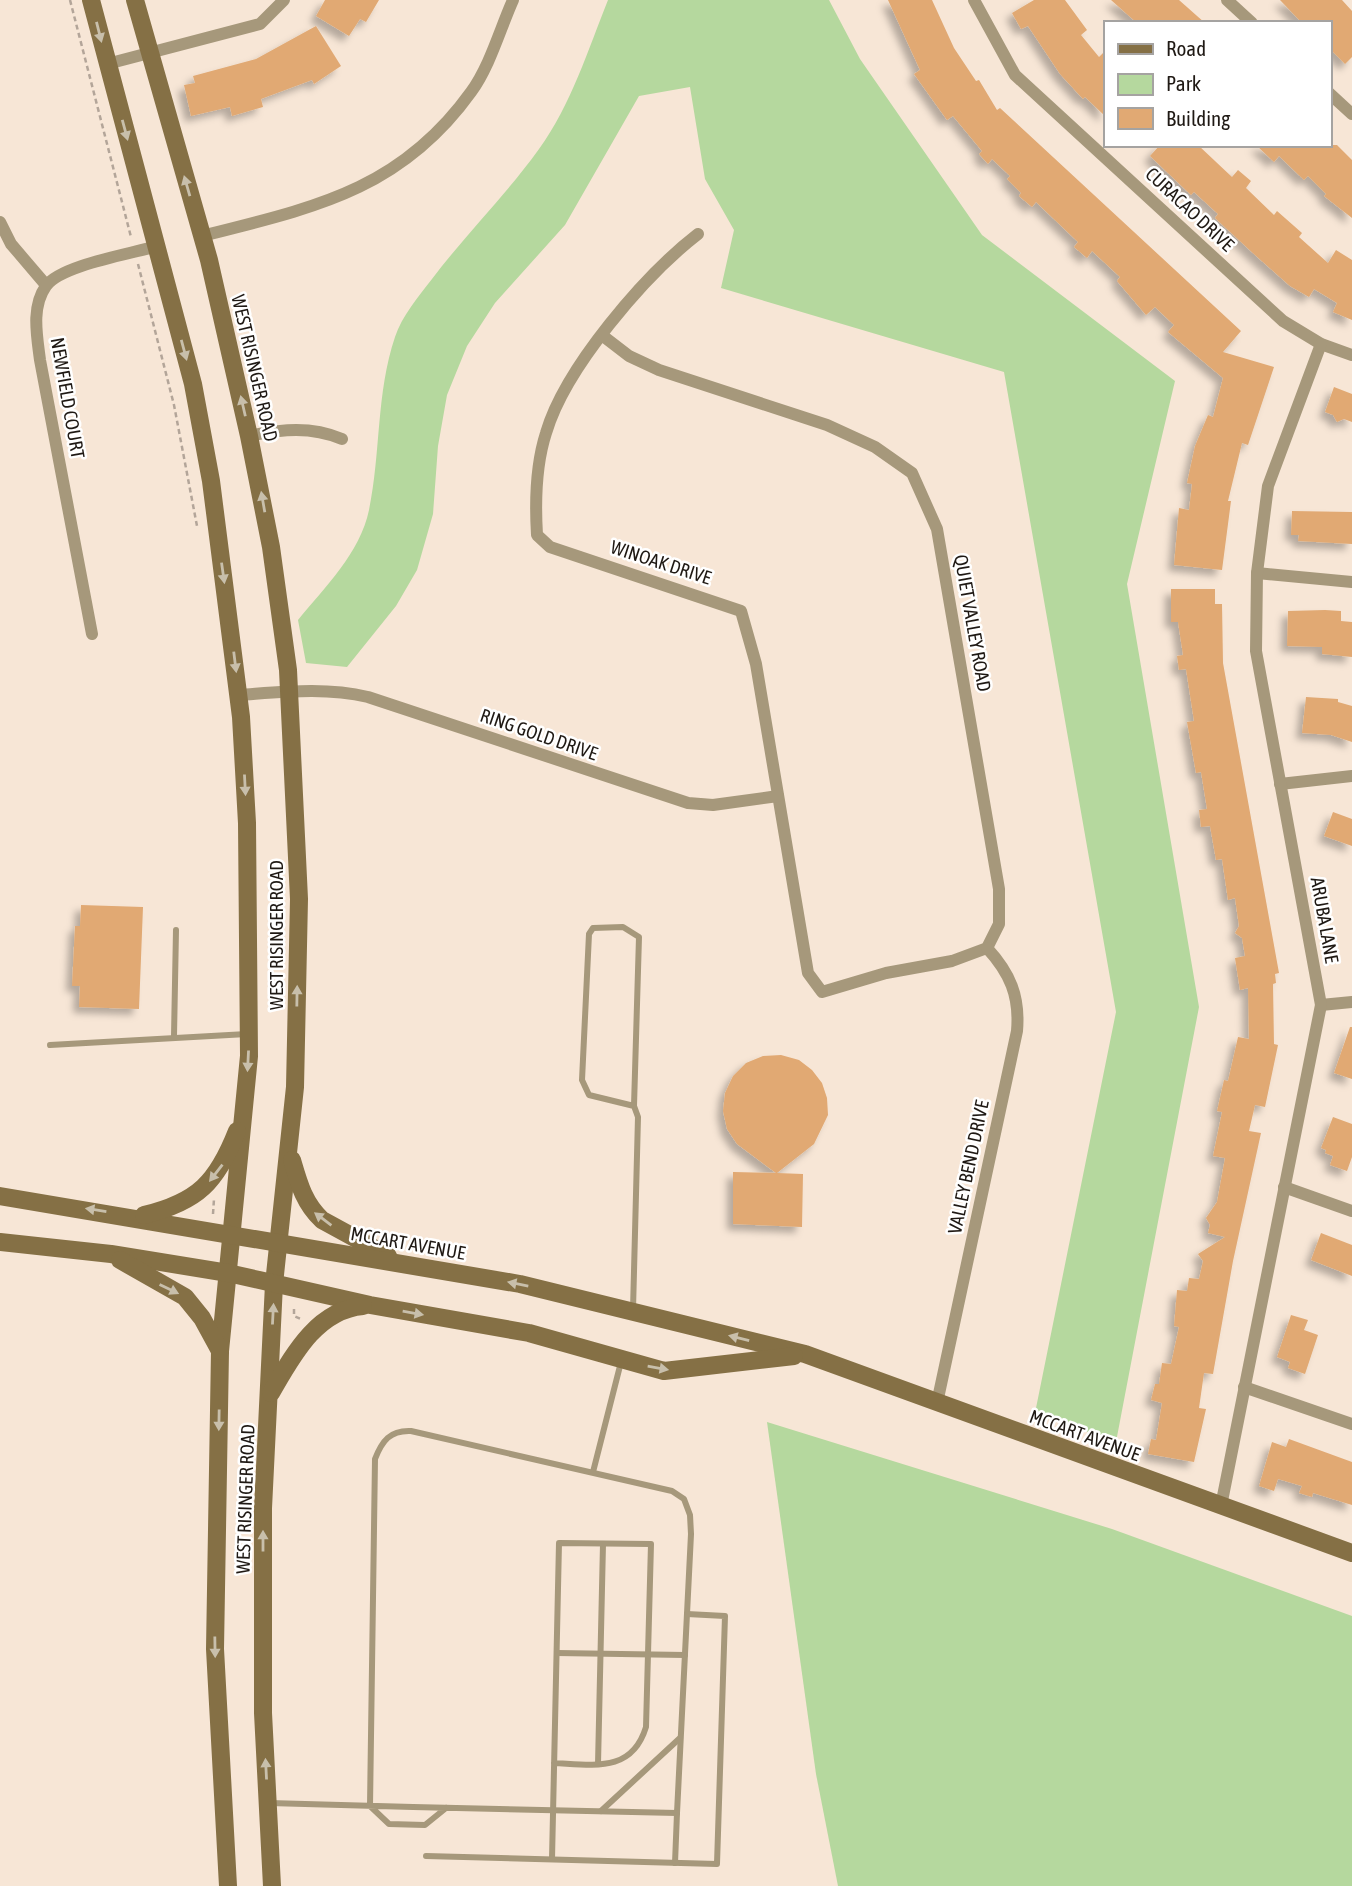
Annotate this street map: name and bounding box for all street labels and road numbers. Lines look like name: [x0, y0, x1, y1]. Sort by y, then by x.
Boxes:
street label: CURACAO DRIVE: [1141, 163, 1239, 255]
street label: WEST RISINGER ROAD: [227, 293, 283, 443]
street label: NEWFIELD COURT: [47, 336, 90, 461]
street label: WINOAK DRIVE: [608, 535, 714, 589]
street label: QUIET VALLEY ROAD: [950, 553, 996, 693]
street label: RING GOLD DRIVE: [478, 704, 600, 764]
street label: WEST RISINGER ROAD: [265, 860, 287, 1010]
street label: ARUBA LANE: [1307, 875, 1343, 965]
street label: VALLEY BEND DRIVE: [943, 1098, 993, 1236]
street label: MCCART AVENUE: [349, 1222, 467, 1264]
street label: MCCART AVENUE: [1027, 1405, 1143, 1465]
street label: WEST RISINGER ROAD: [231, 1424, 259, 1574]

